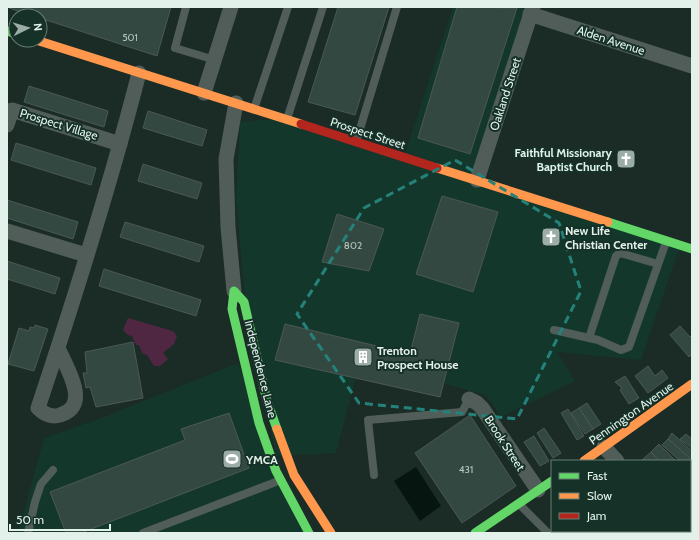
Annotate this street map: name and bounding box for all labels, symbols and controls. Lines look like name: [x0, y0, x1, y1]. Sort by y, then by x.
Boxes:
north arrow: [8, 8, 48, 48]
street label: Alden Avenue: [575, 22, 647, 58]
text: N: [31, 23, 45, 32]
house number: 501: [122, 31, 138, 44]
street label: Oakland Street: [486, 56, 524, 132]
street label: Prospect Village: [18, 105, 100, 143]
street label: Prospect Street: [329, 114, 407, 152]
place label: Faithful Missionary Baptist Church: [514, 145, 613, 174]
church icon: Faithful Missionary Baptist Church: [615, 148, 637, 170]
place label: New Life Christian Center: [565, 223, 647, 252]
church icon: New Life Christian Center: [540, 226, 562, 248]
house number: 802: [344, 239, 362, 252]
street label: Independence Lane: [242, 318, 280, 420]
place label: Trenton Prospect House: [377, 343, 458, 372]
building icon: Trenton Prospect House: [352, 346, 374, 368]
street label: Pennington Avenue: [586, 378, 676, 448]
street label: Brook Street: [482, 413, 528, 473]
sports icon: YMCA: [221, 448, 243, 470]
place label: YMCA: [245, 452, 278, 467]
legend: [551, 460, 691, 532]
house number: 431: [459, 463, 473, 476]
text: Fast: [587, 468, 607, 483]
text: Slow: [587, 488, 612, 503]
scale bar: [10, 506, 110, 532]
text: Jam: [586, 508, 606, 523]
text: 50 m: [16, 512, 44, 527]

